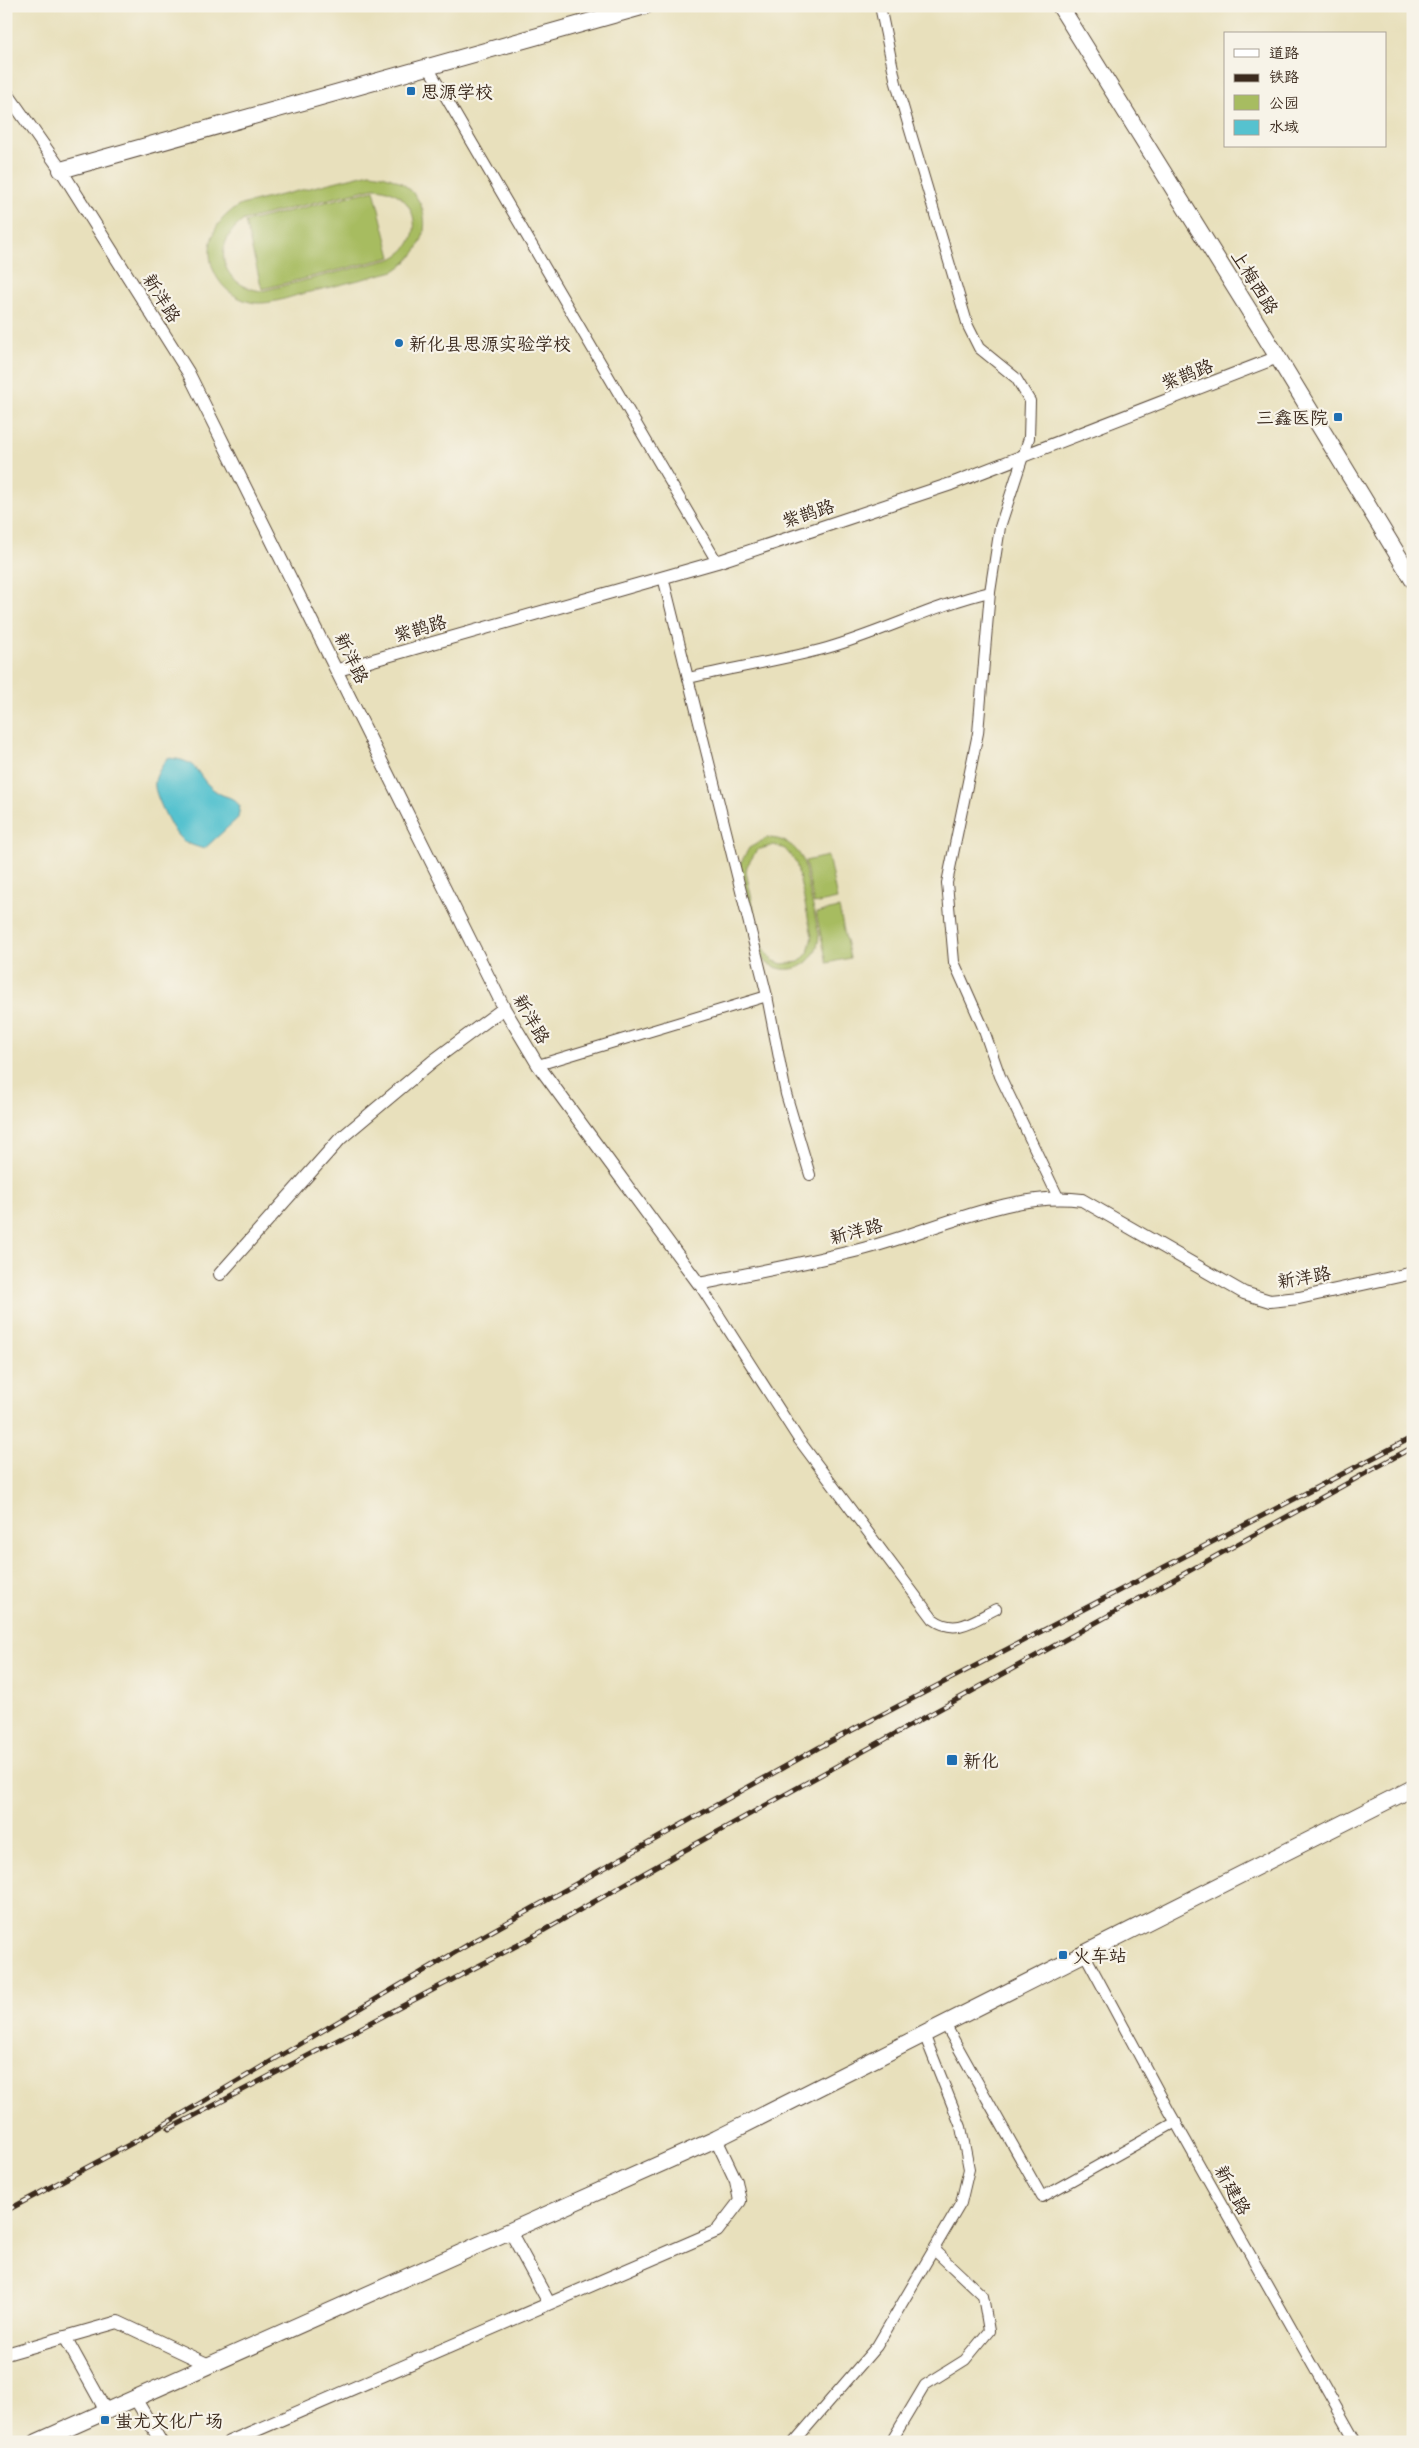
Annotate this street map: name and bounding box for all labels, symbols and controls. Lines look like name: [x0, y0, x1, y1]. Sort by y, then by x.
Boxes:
legend: [1224, 32, 1386, 148]
text: 道路: [1269, 42, 1299, 63]
text: 铁路: [1269, 66, 1299, 87]
place label: 思源学校: [421, 79, 493, 104]
marker: 思源学校: [405, 85, 417, 97]
text: 公园: [1269, 92, 1299, 113]
text: 水域: [1269, 116, 1299, 137]
street label: 上梅西路: [1225, 245, 1285, 319]
street label: 新洋路: [137, 268, 187, 328]
place label: 新化县思源实验学校: [409, 331, 571, 356]
marker: 新化县思源实验学校: [393, 337, 405, 349]
street label: 紫鹊路: [1157, 353, 1217, 395]
place label: 三鑫医院: [1256, 405, 1328, 430]
marker: 三鑫医院: [1332, 411, 1344, 423]
street label: 紫鹊路: [778, 493, 838, 533]
street label: 紫鹊路: [391, 609, 449, 647]
street label: 新洋路: [329, 628, 375, 688]
street label: 新洋路: [508, 989, 556, 1049]
street label: 新洋路: [827, 1212, 885, 1250]
street label: 新洋路: [1275, 1260, 1333, 1294]
place label: 新化: [963, 1748, 999, 1773]
marker: 新化: [945, 1753, 959, 1767]
place label: 火车站: [1073, 1943, 1127, 1968]
marker: 火车站: [1057, 1949, 1069, 1961]
street label: 新建路: [1209, 2160, 1257, 2220]
place label: 蚩尤文化广场: [115, 2408, 223, 2433]
marker: 蚩尤文化广场: [99, 2414, 111, 2426]

